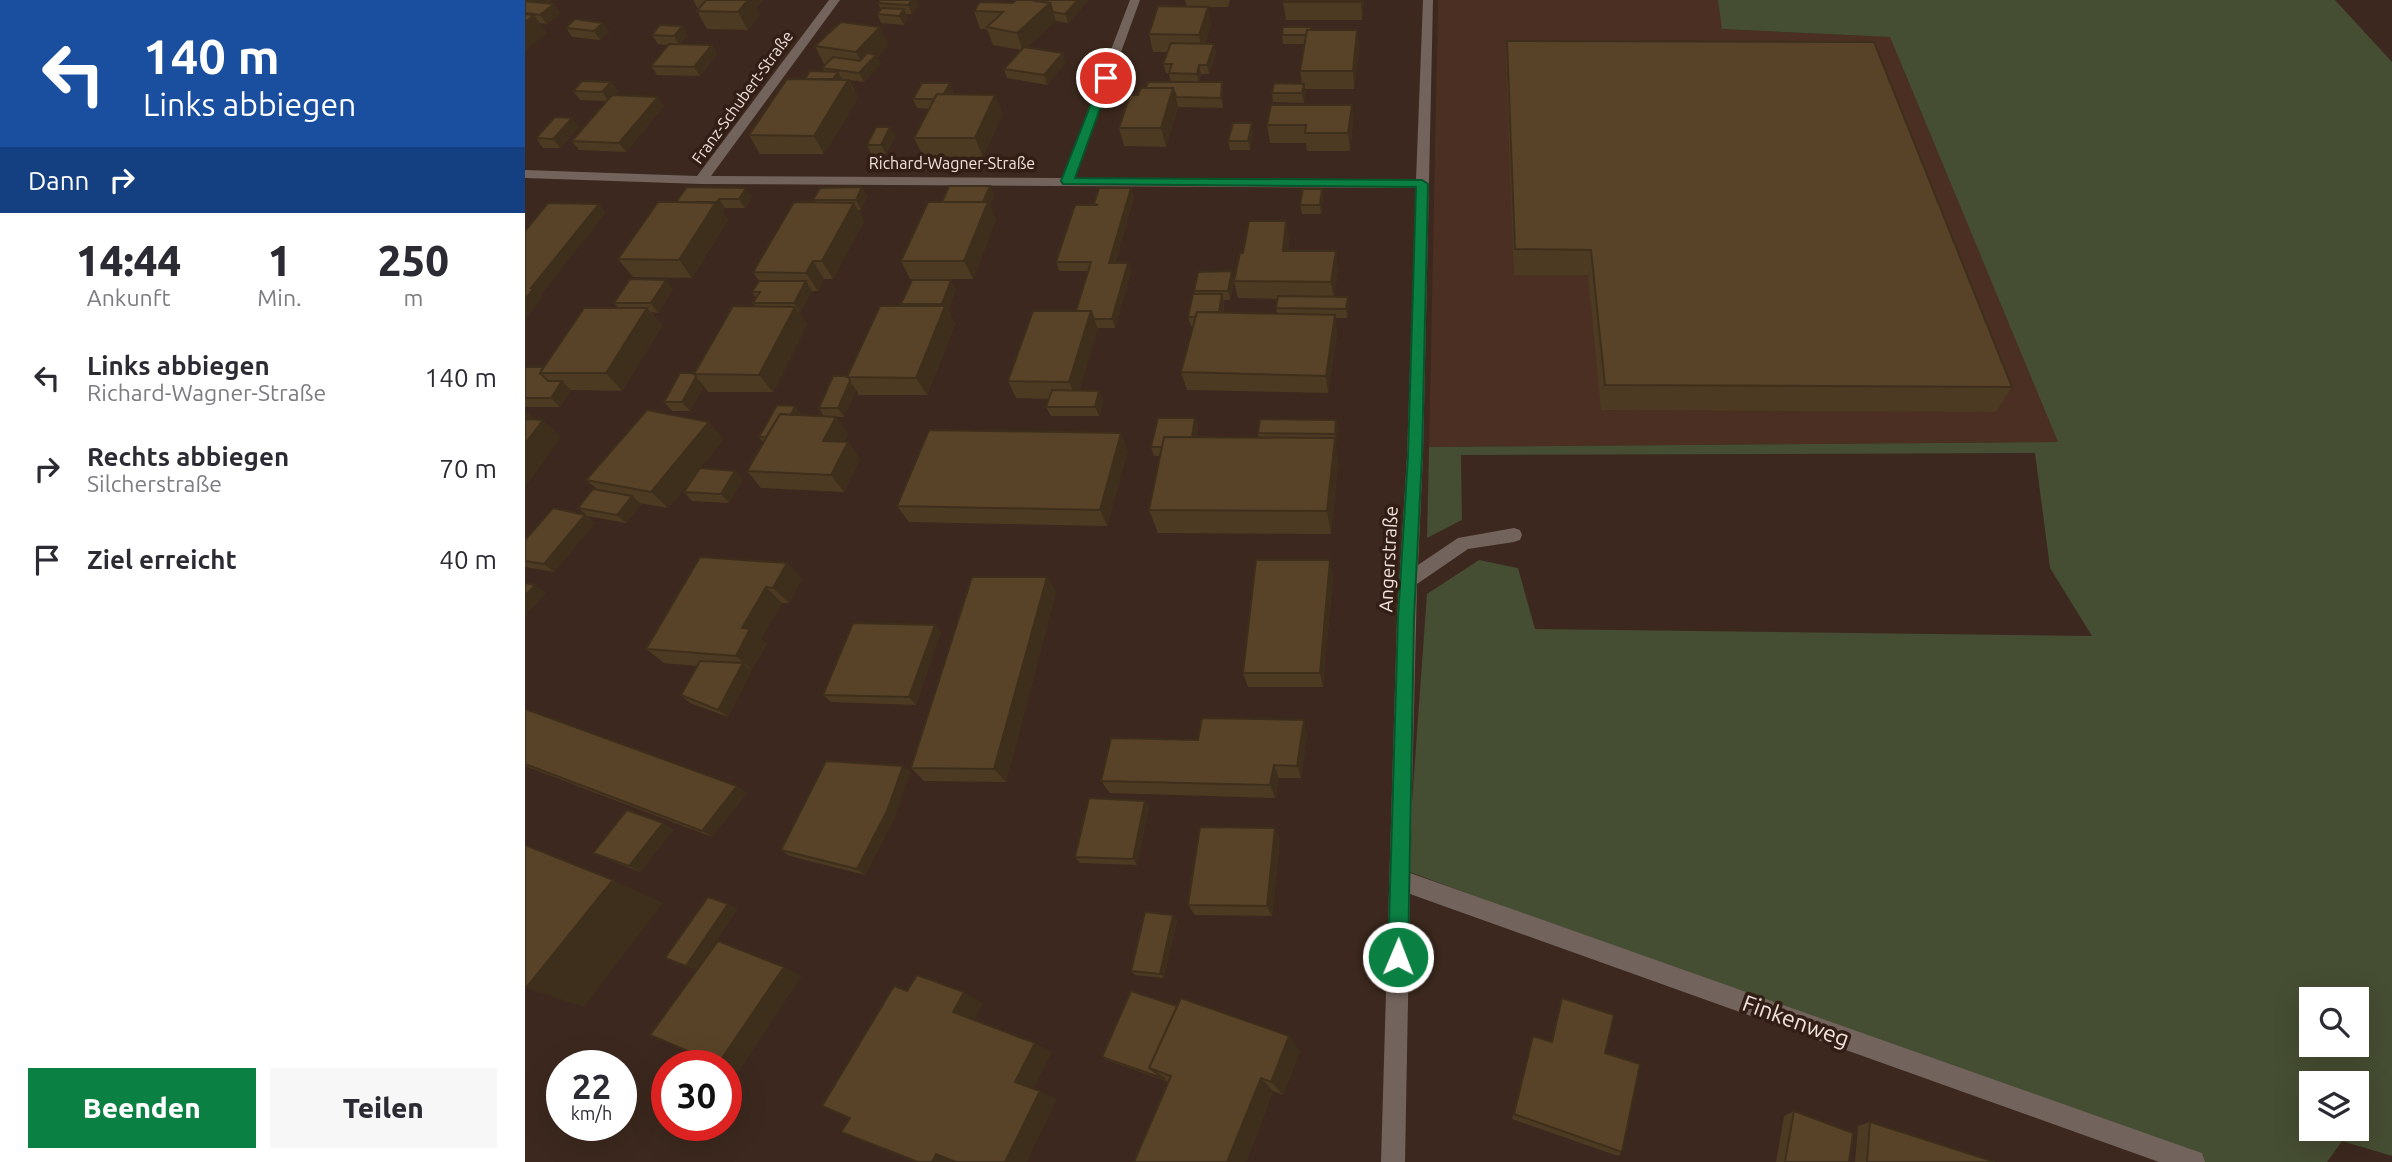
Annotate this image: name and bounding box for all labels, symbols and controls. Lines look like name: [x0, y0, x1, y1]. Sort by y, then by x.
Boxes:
street label: Franz-Schubert-Straße: [688, 27, 796, 167]
icon: left: [28, 28, 119, 119]
text: 140 m: [143, 28, 280, 83]
pin: [1076, 48, 1136, 108]
icon: arrive: [1087, 59, 1125, 97]
text: Links abbiegen: [143, 86, 356, 122]
street label: Richard-Wagner-Straße: [869, 154, 1035, 172]
icon: right: [103, 161, 141, 199]
text: Dann: [28, 166, 89, 195]
text: 14:44: [76, 237, 181, 284]
text: 1: [268, 237, 291, 284]
text: 250: [378, 237, 449, 284]
text: Ankunft: [87, 285, 171, 310]
text: Min.: [257, 285, 302, 310]
text: m: [403, 285, 423, 310]
text: Links abbiegen: [87, 351, 270, 380]
icon: left: [28, 359, 66, 397]
text: 140 m: [425, 363, 497, 392]
text: Richard-Wagner-Straße: [87, 380, 326, 405]
text: Rechts abbiegen: [87, 442, 289, 471]
icon: right: [28, 450, 66, 488]
text: 70 m: [439, 454, 497, 483]
text: Silcherstraße: [87, 471, 222, 496]
street label: Angerstraße: [1374, 505, 1402, 613]
icon: arrive: [28, 541, 66, 579]
text: Ziel erreicht: [87, 545, 237, 574]
text: 40 m: [439, 545, 497, 574]
position arrow: [1361, 920, 1435, 994]
map controls: [2299, 987, 2369, 1141]
button: search: [2299, 987, 2369, 1057]
street label: Finkenweg: [1739, 990, 1853, 1051]
speed limit sign: 30: [651, 1050, 742, 1141]
text: 22: [572, 1066, 611, 1106]
button: Beenden: [28, 1068, 256, 1148]
button: Teilen: [270, 1068, 497, 1148]
button: layers: [2299, 1071, 2369, 1141]
text: km/h: [571, 1103, 612, 1123]

